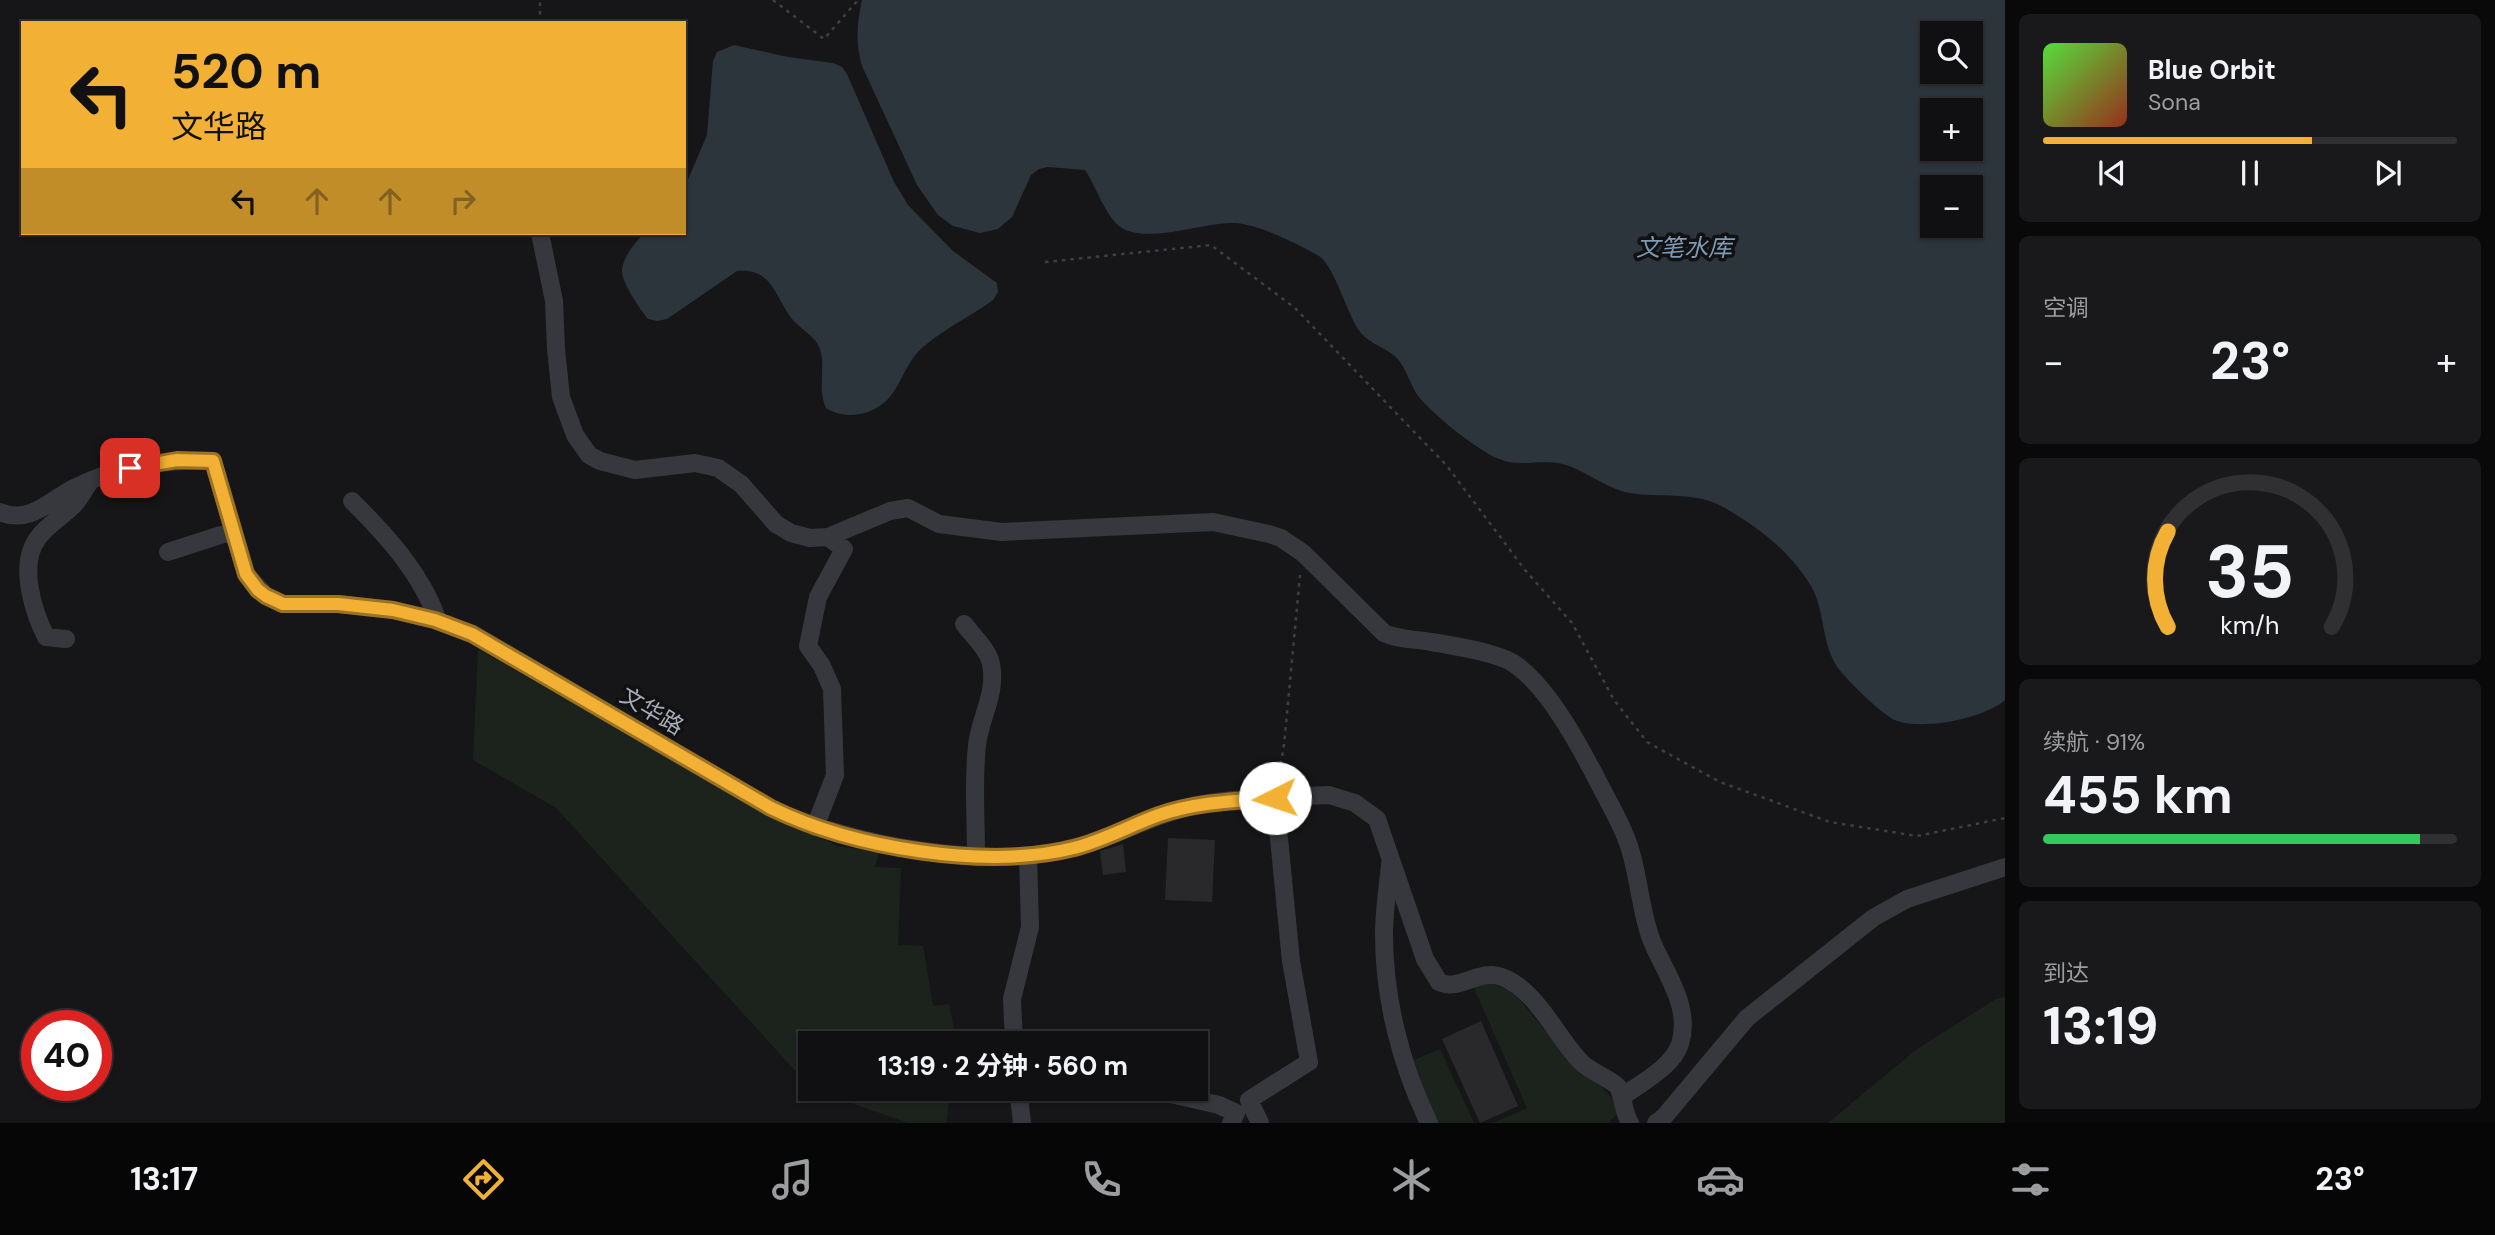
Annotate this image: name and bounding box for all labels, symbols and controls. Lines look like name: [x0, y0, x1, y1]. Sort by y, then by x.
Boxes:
map controls: [1920, 21, 1983, 238]
button: search: [1920, 21, 1983, 84]
text: 520 m: [171, 39, 321, 103]
icon: left: [56, 49, 147, 140]
text: Blue Orbit: [2148, 53, 2276, 87]
text: Sona: [2148, 87, 2201, 117]
button: +: [1920, 98, 1983, 161]
text: 文华路: [171, 106, 267, 148]
icon: previous: [2093, 154, 2131, 192]
icon: pause: [2231, 154, 2269, 192]
icon: next: [2369, 154, 2407, 192]
button: −: [1920, 175, 1983, 238]
icon: left: [225, 182, 263, 220]
icon: ahead: [298, 182, 336, 220]
icon: ahead: [371, 182, 409, 220]
icon: right: [444, 182, 482, 220]
water label: 文笔水库: [1636, 232, 1736, 263]
text: 空调: [2043, 293, 2089, 323]
text: 23°: [2210, 327, 2290, 395]
text: −: [2043, 337, 2064, 387]
text: +: [2436, 337, 2457, 387]
pin: [100, 438, 160, 498]
icon: arrive: [111, 449, 149, 487]
text: 35: [2205, 526, 2295, 621]
text: km/h: [2220, 609, 2280, 642]
street label: 文华路: [615, 680, 689, 742]
text: 续航 · 91%: [2043, 727, 2145, 757]
position arrow: [1238, 761, 1312, 835]
text: 455 km: [2043, 761, 2233, 829]
text: 到达: [2043, 958, 2089, 988]
text: 13:19: [2043, 992, 2158, 1060]
speed limit sign: 40: [21, 1010, 112, 1101]
text: 13:19 · 2 分钟 · 560 m: [878, 1049, 1128, 1083]
icon: directions: [459, 1155, 508, 1204]
icon: music: [768, 1155, 817, 1204]
icon: phone: [1077, 1155, 1126, 1204]
icon: climate: [1387, 1155, 1436, 1204]
icon: car: [1696, 1155, 1745, 1204]
icon: filters: [2006, 1155, 2055, 1204]
text: 13:17: [130, 1158, 198, 1200]
text: 23°: [2315, 1158, 2365, 1200]

